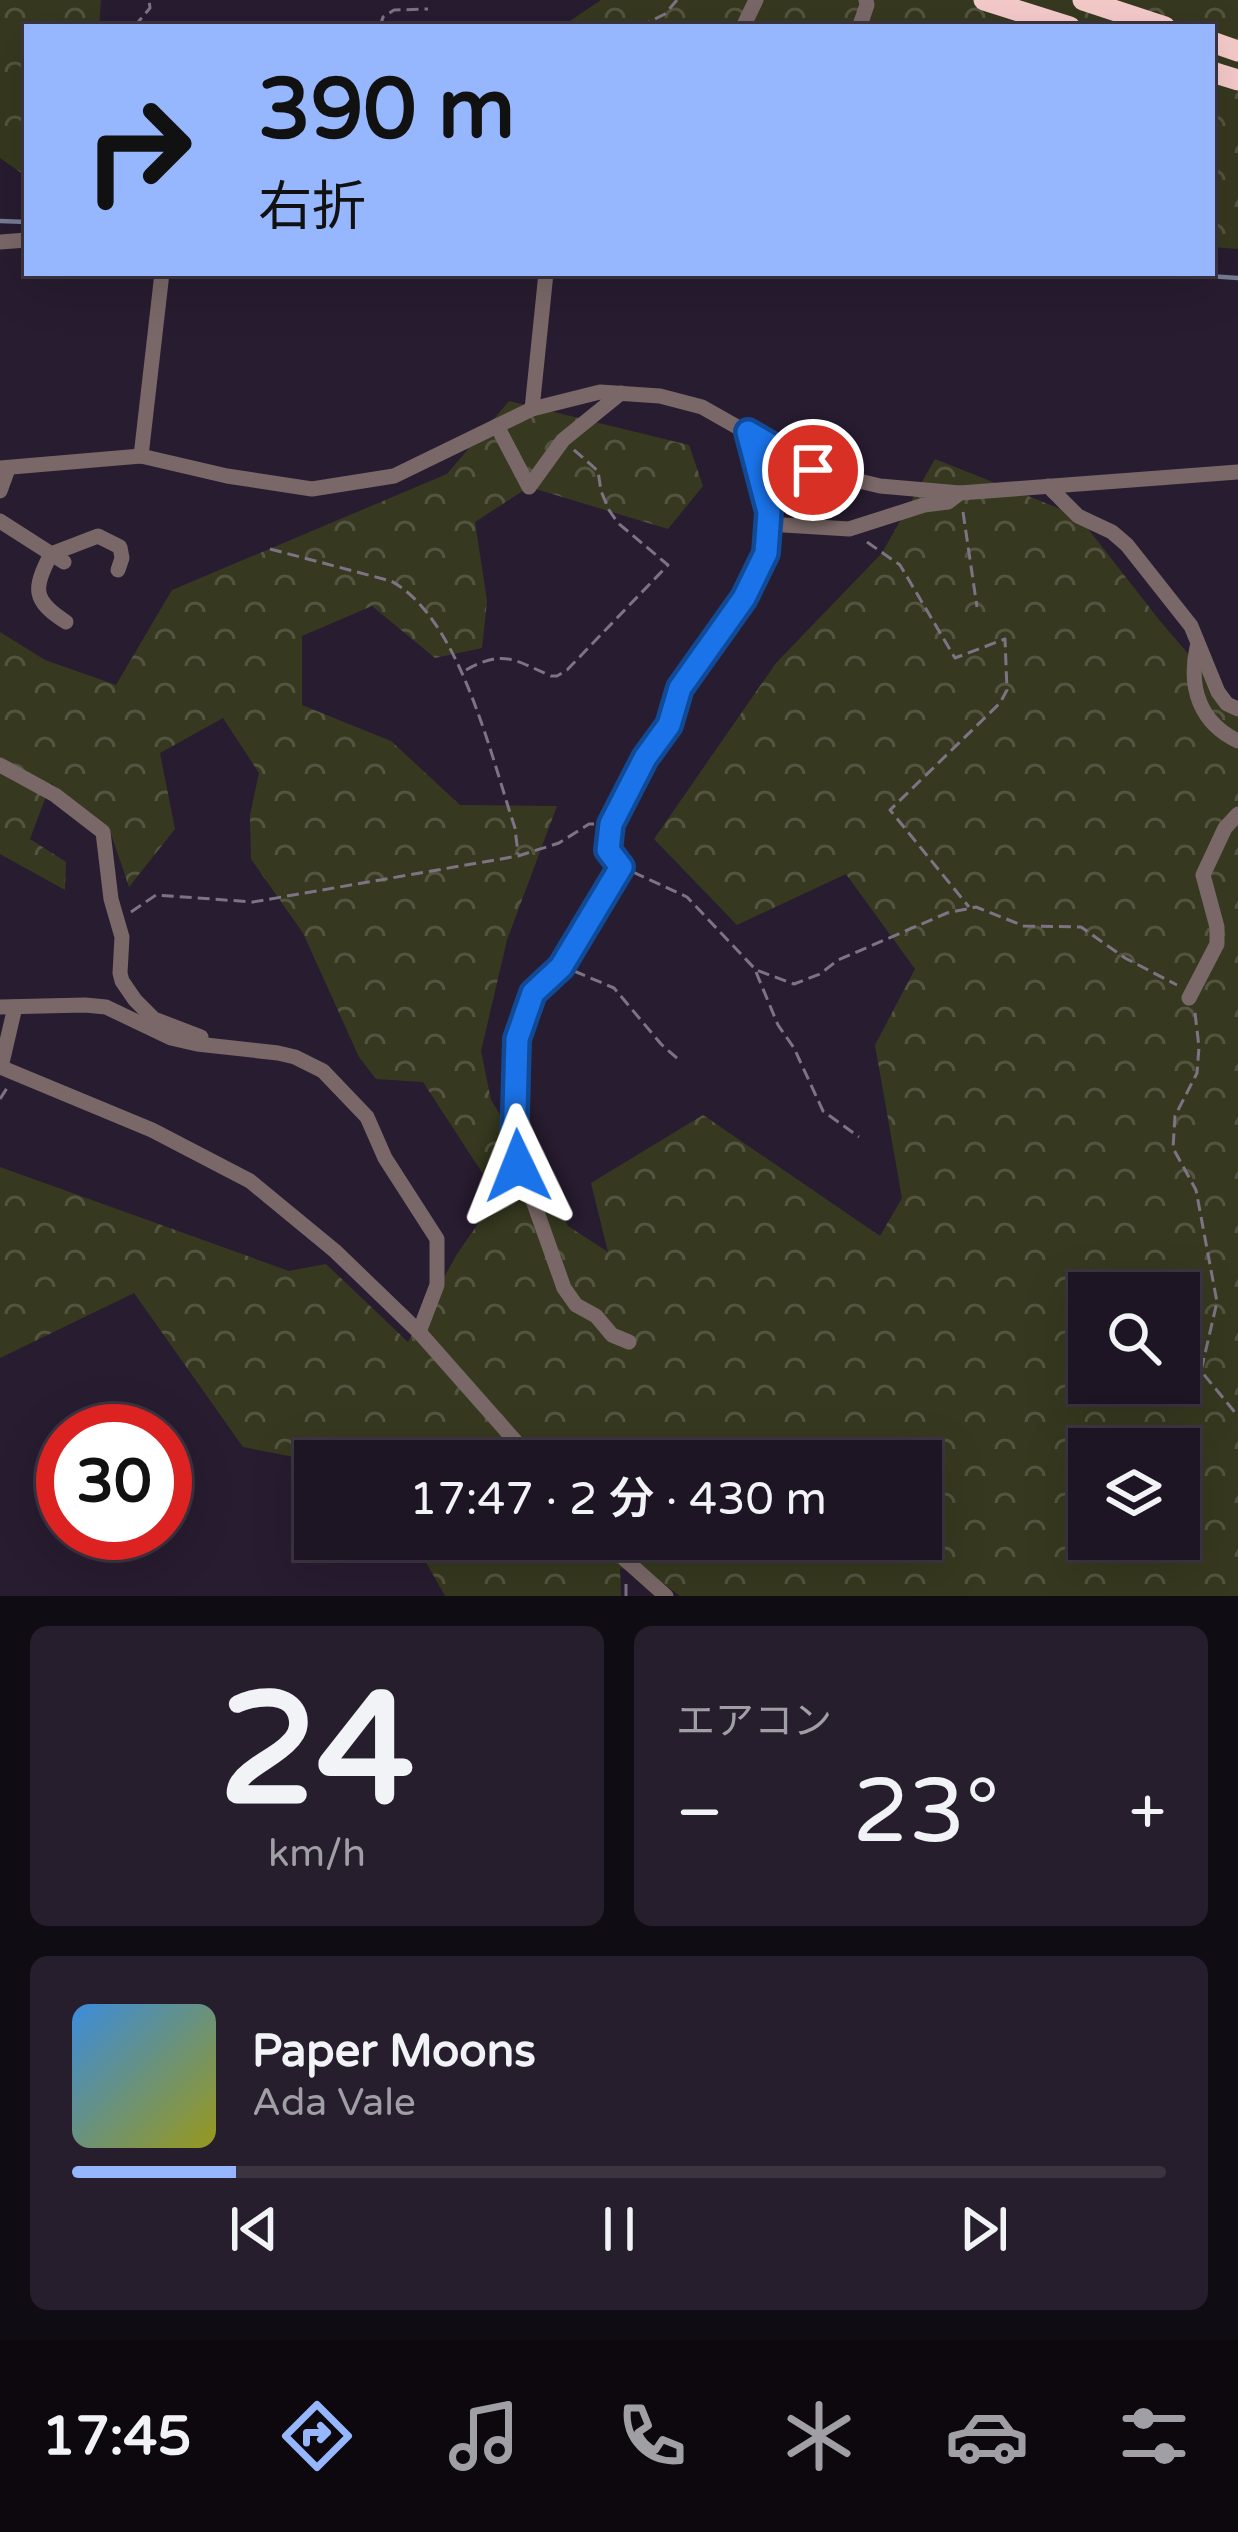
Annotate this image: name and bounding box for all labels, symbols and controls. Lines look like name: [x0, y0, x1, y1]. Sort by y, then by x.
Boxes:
text: 390 m: [258, 60, 515, 161]
icon: right: [60, 72, 216, 228]
text: 右折: [258, 175, 366, 240]
pin: [762, 419, 864, 521]
icon: arrive: [780, 437, 846, 503]
position arrow: [455, 1103, 581, 1229]
map controls: [1068, 1272, 1200, 1560]
button: search: [1068, 1272, 1200, 1404]
speed limit sign: 30: [36, 1404, 192, 1560]
button: layers: [1068, 1428, 1200, 1560]
text: 17:47 · 2 分 · 430 m: [409, 1473, 827, 1527]
text: 24: [219, 1658, 415, 1846]
text: エアコン: [676, 1698, 832, 1745]
text: 23°: [852, 1758, 999, 1867]
text: −: [676, 1773, 723, 1853]
text: +: [1129, 1773, 1166, 1853]
text: km/h: [268, 1830, 366, 1877]
text: Paper Moons: [252, 2025, 536, 2079]
text: Ada Vale: [252, 2079, 416, 2126]
icon: previous: [221, 2196, 287, 2262]
icon: pause: [586, 2196, 652, 2262]
icon: next: [951, 2196, 1017, 2262]
icon: directions: [275, 2394, 359, 2478]
icon: music: [442, 2394, 526, 2478]
icon: phone: [610, 2394, 694, 2478]
icon: climate: [777, 2394, 861, 2478]
icon: car: [945, 2394, 1029, 2478]
icon: filters: [1112, 2394, 1196, 2478]
text: 17:45: [42, 2404, 191, 2469]

